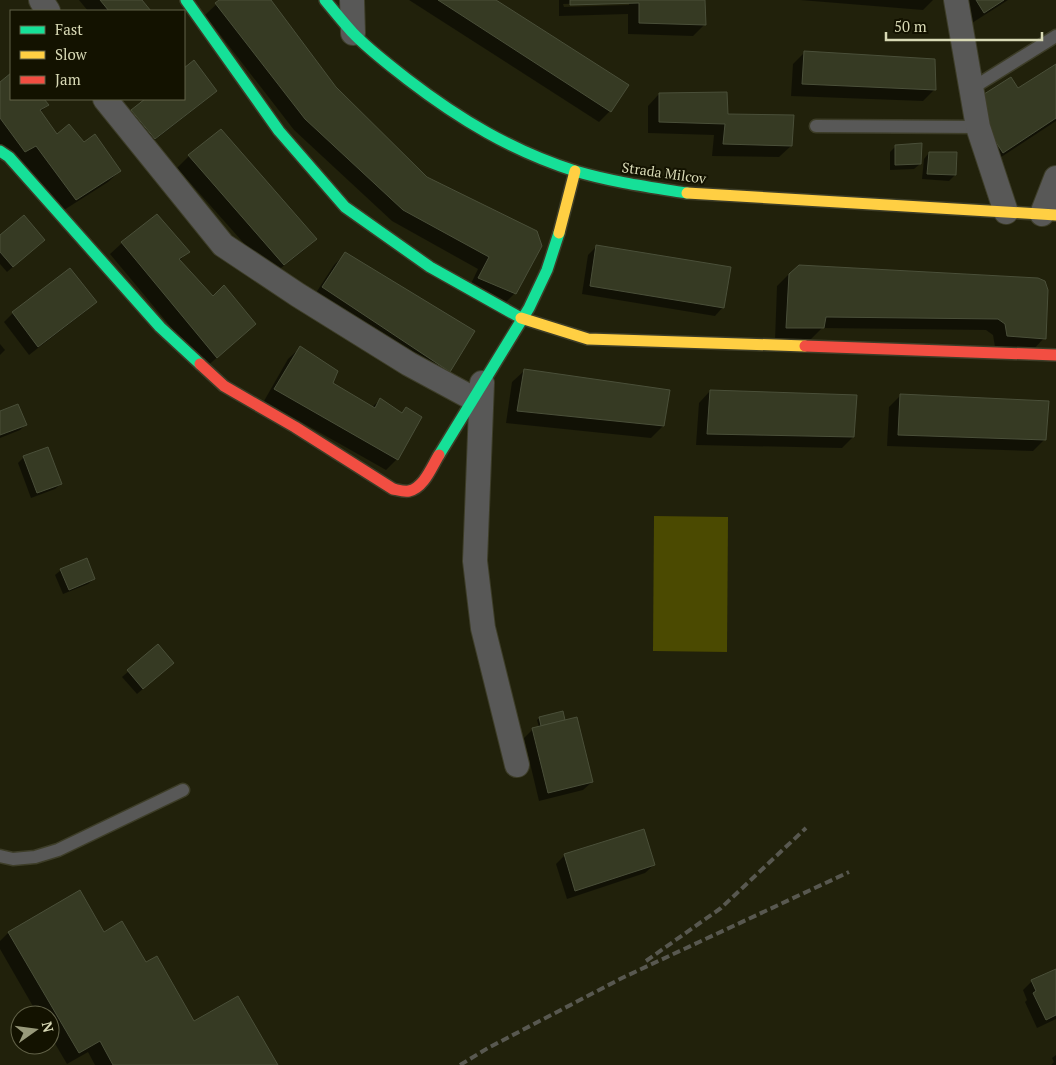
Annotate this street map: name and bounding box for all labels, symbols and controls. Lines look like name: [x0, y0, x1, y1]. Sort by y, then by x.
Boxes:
legend: [10, 10, 185, 100]
scale bar: [886, 10, 1042, 42]
text: 50 m: [894, 16, 927, 36]
text: Fast: [55, 19, 83, 39]
text: Slow: [55, 44, 88, 64]
text: Jam: [55, 69, 81, 89]
street label: Strada Milcov: [621, 157, 708, 188]
north arrow: [10, 1005, 60, 1055]
text: N: [38, 1019, 59, 1035]

